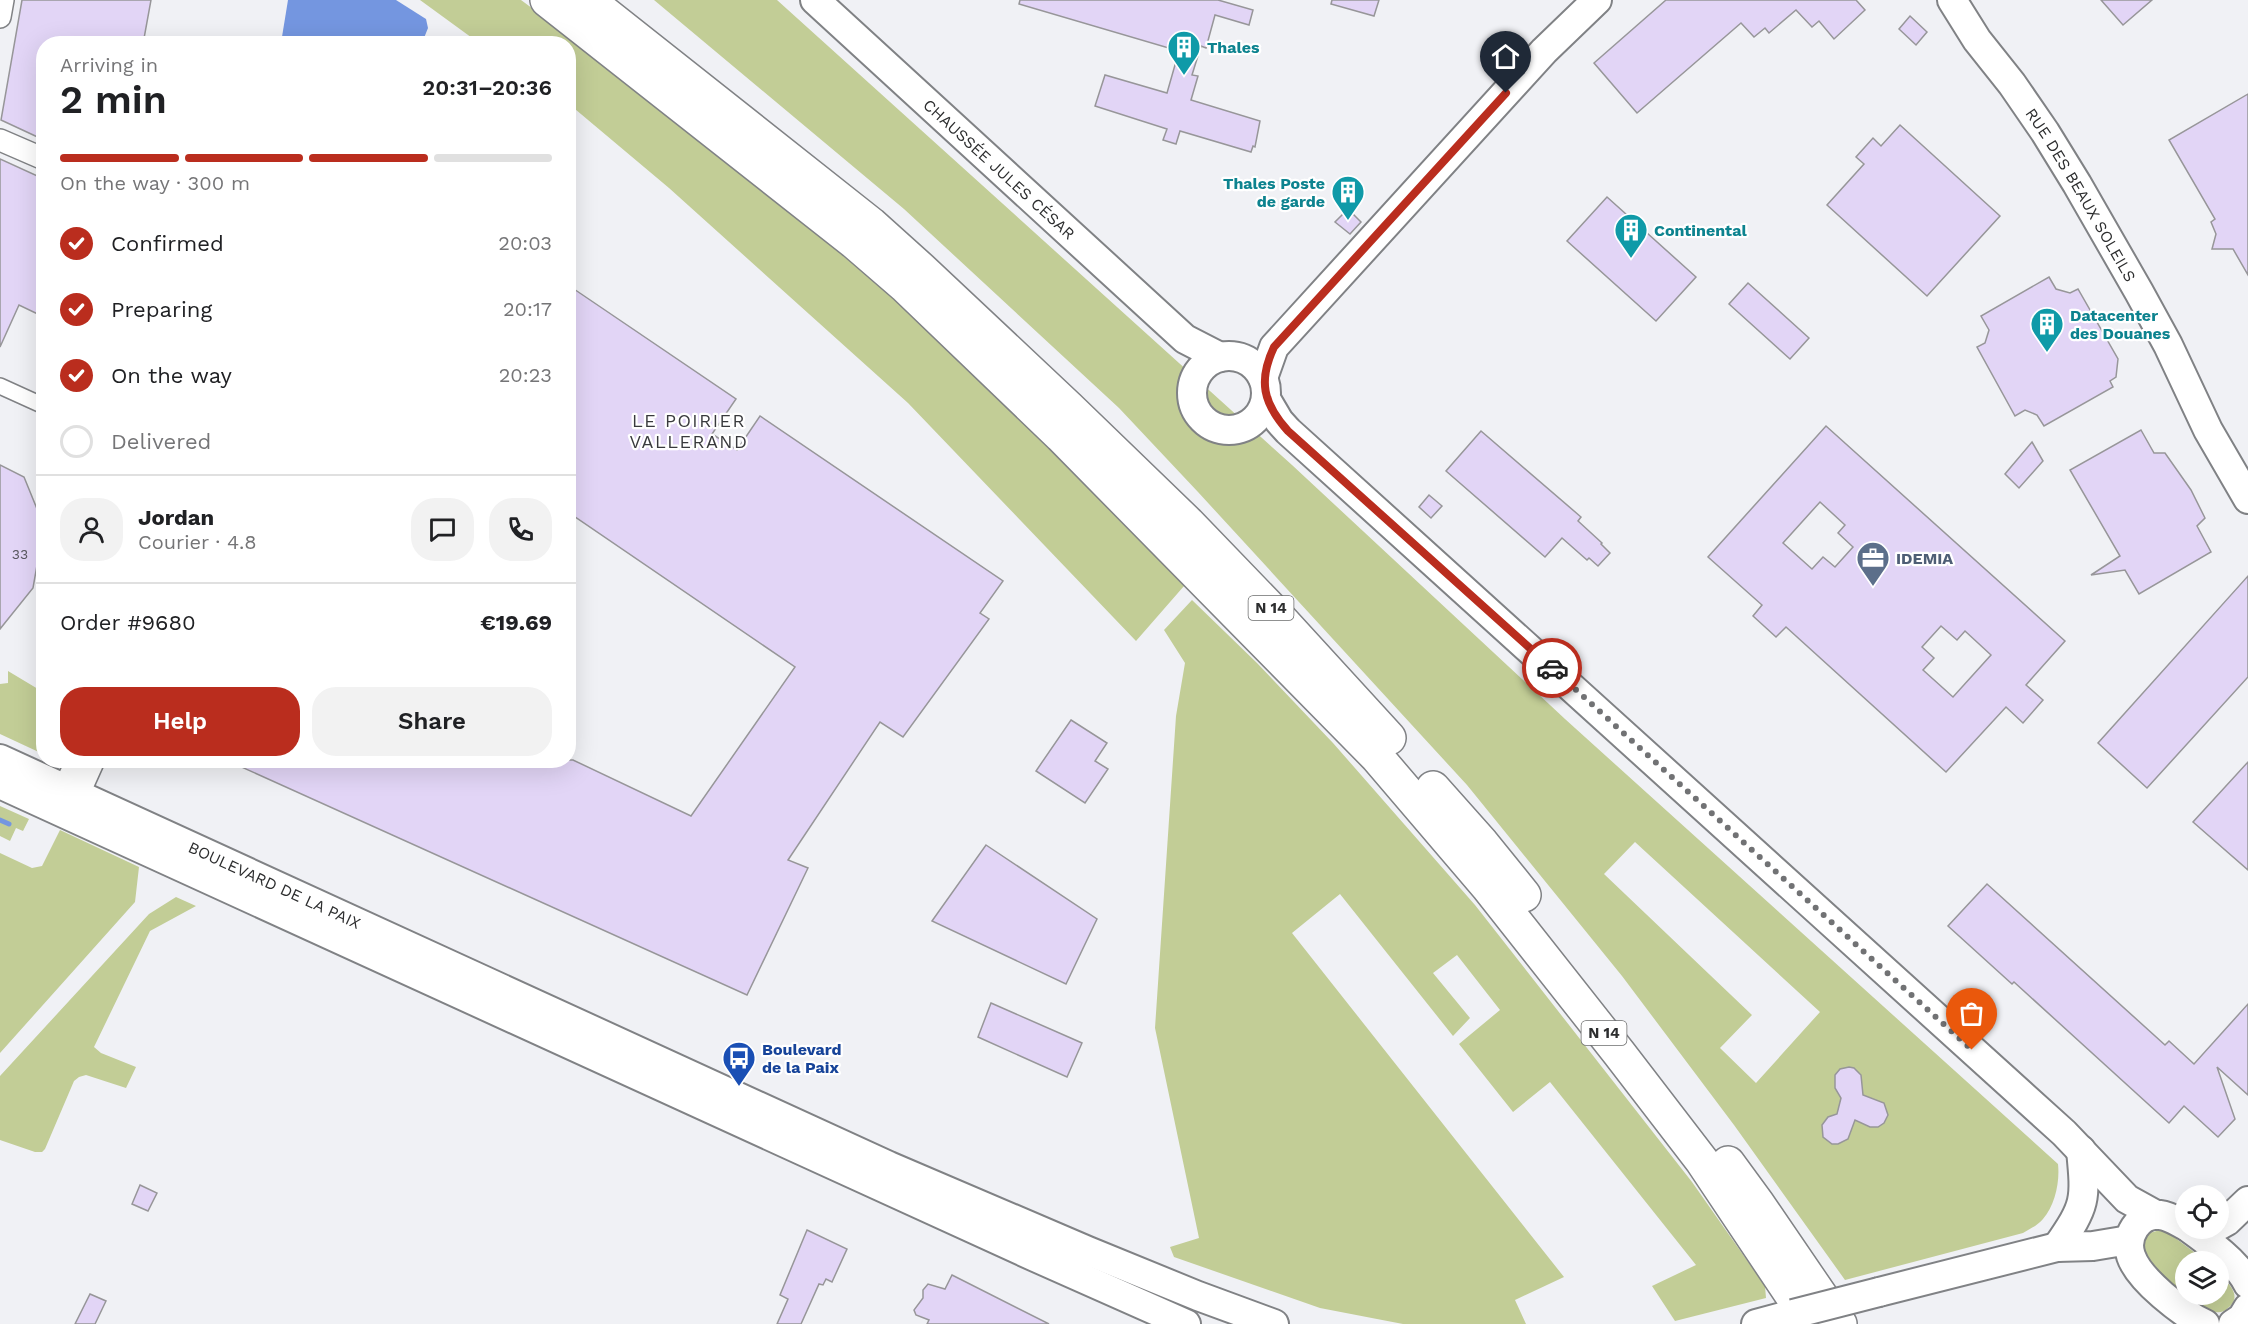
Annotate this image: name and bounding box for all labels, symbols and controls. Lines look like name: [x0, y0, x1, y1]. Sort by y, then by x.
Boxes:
building icon: Thales: [1166, 29, 1202, 76]
pin: [1480, 31, 1531, 93]
place label: Thales: [1207, 38, 1260, 57]
icon: home: [1489, 40, 1522, 73]
text: Arriving in: [60, 53, 158, 77]
text: 20:31–20:36: [422, 75, 552, 100]
text: 2 min: [60, 77, 167, 122]
street label: CHAUSSÉE JULES CÉSAR: [919, 95, 1079, 243]
street label: RUE DES BEAUX SOLEILS: [2021, 105, 2140, 285]
text: On the way · 300 m: [60, 171, 250, 195]
place label: Thales Poste de garde: [1223, 174, 1325, 211]
building icon: Thales Poste de garde: [1330, 174, 1366, 221]
building icon: Continental: [1613, 212, 1649, 259]
place label: Continental: [1654, 221, 1747, 240]
icon: check: [60, 227, 93, 260]
text: Confirmed: [111, 231, 224, 256]
text: 20:03: [498, 231, 552, 255]
icon: check: [60, 293, 93, 326]
text: Preparing: [111, 297, 212, 322]
text: 20:17: [503, 297, 552, 321]
building icon: Datacenter des Douanes: [2029, 306, 2065, 353]
place label: Datacenter des Douanes: [2070, 306, 2171, 343]
icon: check: [60, 359, 93, 392]
text: On the way: [111, 363, 232, 388]
text: 20:23: [499, 363, 552, 387]
district label: LE POIRIER VALLERAND: [629, 410, 749, 452]
text: Delivered: [111, 429, 211, 454]
button: person: [60, 498, 123, 561]
button: chat: [411, 498, 474, 561]
button: phone: [489, 498, 552, 561]
text: Jordan: [138, 505, 214, 530]
text: Courier · 4.8: [138, 530, 257, 554]
office icon: IDEMIA: [1855, 540, 1891, 587]
house number: 33: [12, 546, 28, 562]
place label: IDEMIA: [1896, 549, 1953, 568]
road number: N 14: [1248, 596, 1294, 620]
text: Order #9680: [60, 610, 196, 635]
text: €19.69: [480, 610, 552, 635]
courier: [1522, 638, 1582, 698]
icon: car: [1536, 652, 1569, 685]
button: Help: [60, 687, 300, 756]
button: Share: [312, 687, 552, 756]
street label: BOULEVARD DE LA PAIX: [185, 838, 364, 933]
pin: [1946, 988, 1997, 1050]
icon: bag: [1955, 997, 1988, 1030]
road number: N 14: [1582, 1021, 1626, 1045]
bus stop icon: Boulevard de la Paix: [721, 1040, 757, 1087]
place label: Boulevard de la Paix: [762, 1040, 842, 1077]
map controls: [2175, 1185, 2229, 1305]
button: locate: [2175, 1185, 2229, 1239]
button: layers: [2175, 1251, 2229, 1305]

